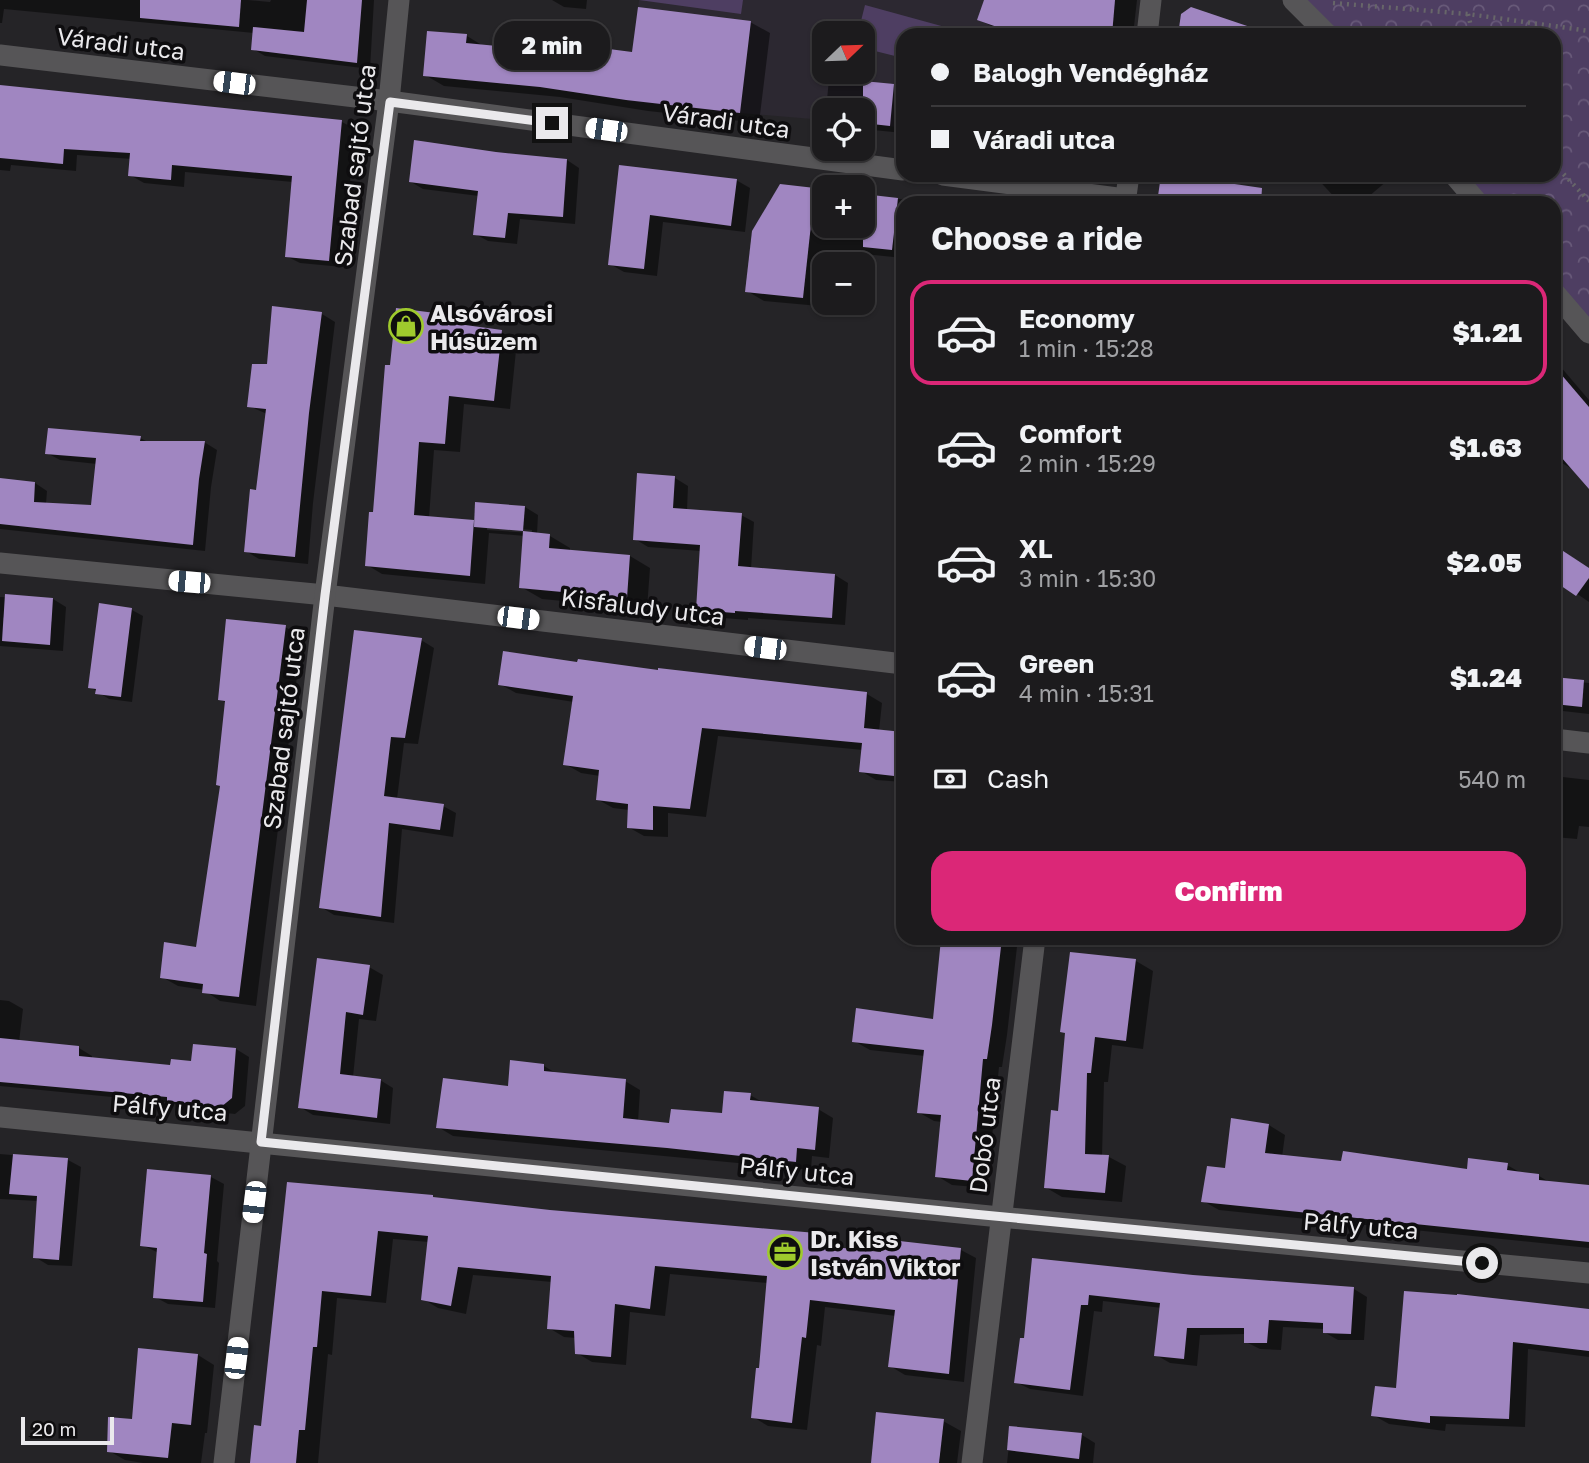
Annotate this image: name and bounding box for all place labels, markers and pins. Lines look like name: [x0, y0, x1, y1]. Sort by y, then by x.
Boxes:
place label: Alsóvárosi Húsüzem: [430, 298, 553, 355]
shop icon: Alsóvárosi Húsüzem: [387, 307, 425, 345]
place label: Dr. Kiss István Viktor: [810, 1224, 961, 1281]
office icon: Dr. Kiss István Viktor: [766, 1233, 804, 1271]

